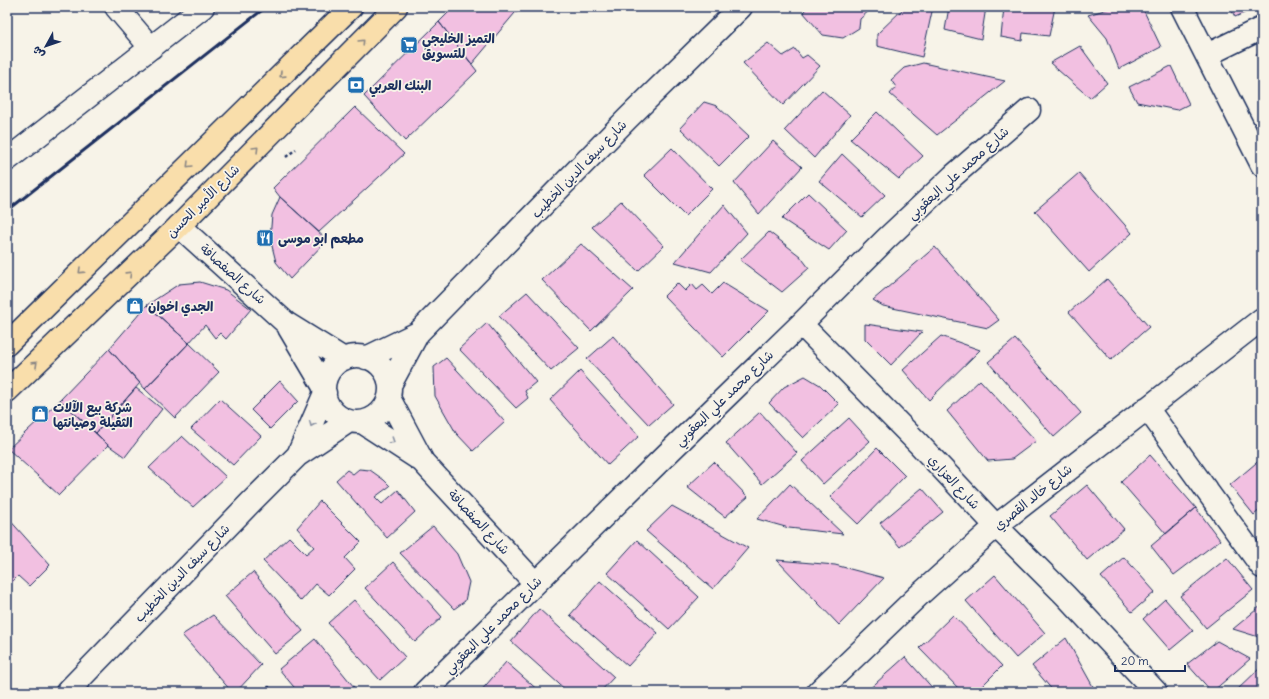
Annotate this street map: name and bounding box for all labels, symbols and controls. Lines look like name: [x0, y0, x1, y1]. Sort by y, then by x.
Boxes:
north arrow: [26, 26, 66, 66]
place label: التميز الخليجي للتسويق: [422, 30, 495, 63]
supermarket icon: التميز الخليجي للتسويق: [399, 35, 419, 55]
one-way arrow: [357, 39, 365, 47]
text: ش: [29, 43, 48, 62]
one-way arrow: [279, 70, 287, 78]
bank icon: البنك العربي: [346, 75, 366, 95]
place label: البنك العربي: [369, 77, 431, 98]
street label: شارع سيف الدين الخطيب: [528, 116, 631, 222]
street label: شارع محمد علي اليعقوبي: [904, 123, 1014, 225]
one-way arrow: [251, 146, 259, 154]
one-way arrow: [186, 160, 194, 168]
street label: شارع الأمير الحسن: [163, 161, 244, 242]
restaurant icon: مطعم ابو موسى: [255, 228, 275, 248]
place label: مطعم ابو موسى: [278, 230, 364, 249]
street label: شارع الصفصافة: [196, 240, 269, 309]
one-way arrow: [78, 266, 86, 274]
one-way arrow: [124, 271, 132, 279]
shop icon: الجدي اخوان: [125, 296, 145, 316]
place label: الجدي اخوان: [148, 298, 213, 317]
street label: شارع محمد علي اليعقوبي: [671, 346, 779, 452]
one-way arrow: [30, 361, 38, 369]
place label: شركة بيع الآلات الثقيلة وصيانتها: [53, 399, 133, 431]
shop icon: شركة بيع الآلات الثقيلة وصيانتها: [30, 404, 50, 424]
one-way arrow: [308, 421, 316, 428]
one-way arrow: [388, 437, 395, 444]
street label: شارع العزاري: [924, 451, 984, 513]
street label: شارع خالد القصري: [990, 460, 1076, 535]
street label: شارع الصفصافة: [444, 486, 513, 559]
street label: شارع سيف الدين الخطيب: [131, 520, 234, 626]
street label: شارع محمد علي اليعقوبي: [441, 573, 548, 680]
scale bar: [1115, 647, 1185, 673]
text: 20 m: [1121, 653, 1149, 668]

